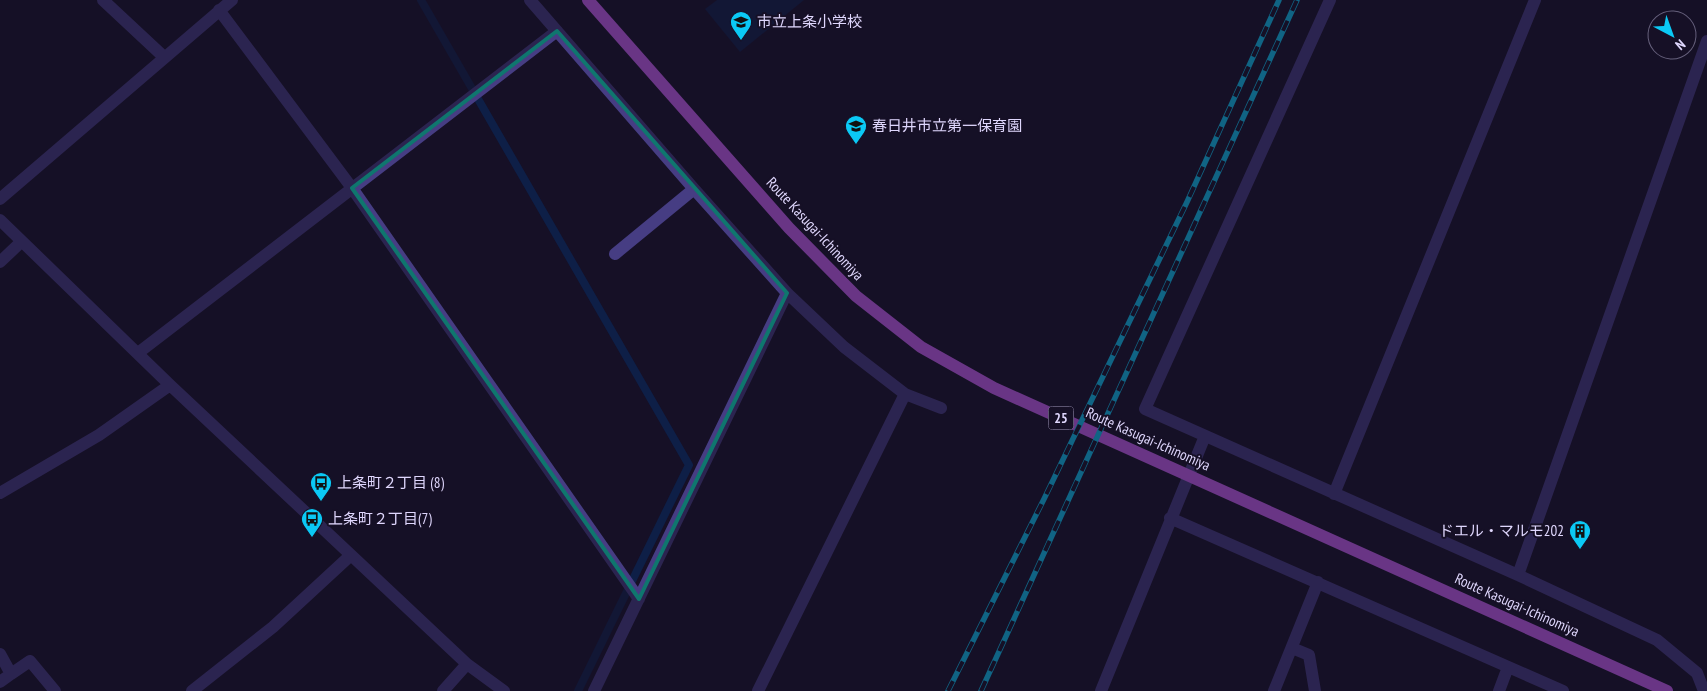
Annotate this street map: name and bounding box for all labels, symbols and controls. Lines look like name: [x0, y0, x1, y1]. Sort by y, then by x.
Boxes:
school or university icon: 市立上条小学校: [729, 10, 753, 41]
north arrow: [1647, 10, 1697, 60]
place label: 市立上条小学校: [757, 12, 862, 31]
text: N: [1672, 36, 1689, 54]
school or university icon: 春日井市立第一保育園: [844, 114, 868, 145]
place label: 春日井市立第一保育園: [872, 116, 1022, 135]
street label: Route Kasugai-Ichinomiya: [763, 173, 868, 284]
street label: Route Kasugai-Ichinomiya: [1083, 403, 1213, 475]
road number: 25: [1048, 406, 1074, 429]
bus stop icon: 上条町２丁目 (8): [309, 471, 333, 502]
place label: 上条町２丁目 (8): [337, 473, 444, 492]
bus stop icon: 上条町２丁目(7): [300, 507, 324, 538]
place label: 上条町２丁目(7): [328, 509, 432, 528]
building icon: ドエル・マルモ202: [1568, 519, 1592, 550]
place label: ドエル・マルモ202: [1439, 521, 1564, 540]
street label: Route Kasugai-Ichinomiya: [1452, 569, 1582, 641]

